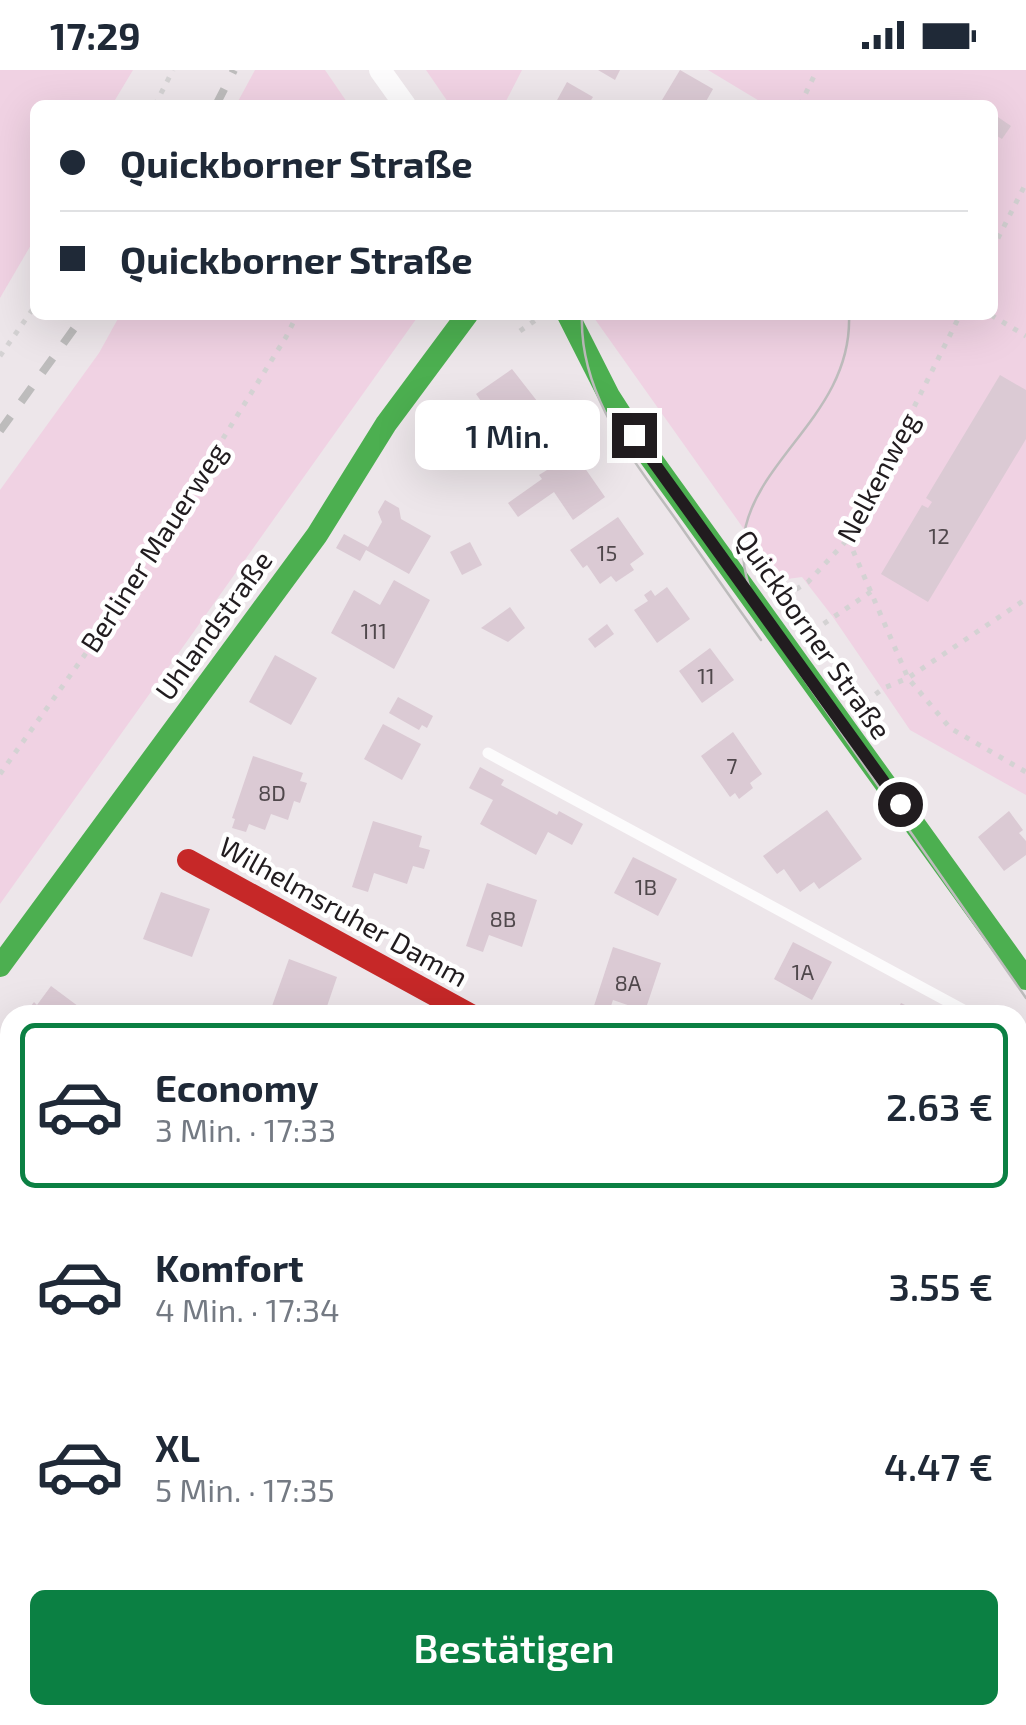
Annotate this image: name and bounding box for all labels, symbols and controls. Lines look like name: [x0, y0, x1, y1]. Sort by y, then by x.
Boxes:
text: 17:29: [50, 12, 141, 58]
text: Quickborner Straße: [120, 140, 473, 186]
text: Quickborner Straße: [120, 236, 473, 282]
callout: 1 Min.: [414, 400, 599, 470]
street label: Nelkenweg: [829, 406, 925, 548]
route end: [612, 413, 657, 458]
text: 1 Min.: [465, 416, 550, 454]
street label: Berliner Mauerweg: [73, 436, 234, 658]
house number: 12: [928, 522, 950, 548]
street label: Quickborner Straße: [729, 523, 899, 745]
house number: 15: [597, 539, 617, 565]
street label: Uhlandstraße: [147, 544, 279, 706]
house number: 111: [361, 617, 387, 643]
house number: 11: [697, 662, 715, 688]
house number: 7: [726, 752, 738, 778]
house number: 8D: [258, 779, 286, 805]
route start: [878, 782, 923, 827]
street label: Wilhelmsruher Damm: [214, 829, 474, 993]
house number: 1B: [635, 873, 657, 899]
house number: 8B: [490, 905, 517, 931]
house number: 1A: [792, 958, 815, 984]
house number: 8A: [614, 969, 642, 995]
icon: car: [35, 1061, 125, 1151]
text: Economy: [155, 1064, 319, 1110]
text: 2.63 €: [886, 1083, 993, 1129]
text: 3 Min. · 17:33: [155, 1110, 336, 1148]
icon: car: [35, 1241, 125, 1331]
text: Komfort: [155, 1244, 304, 1290]
text: 3.55 €: [889, 1263, 993, 1309]
text: 4 Min. · 17:34: [155, 1290, 340, 1328]
icon: car: [35, 1421, 125, 1511]
text: XL: [155, 1424, 200, 1470]
text: 4.47 €: [884, 1443, 993, 1489]
text: 5 Min. · 17:35: [155, 1470, 335, 1508]
button: Bestätigen: [30, 1590, 998, 1705]

